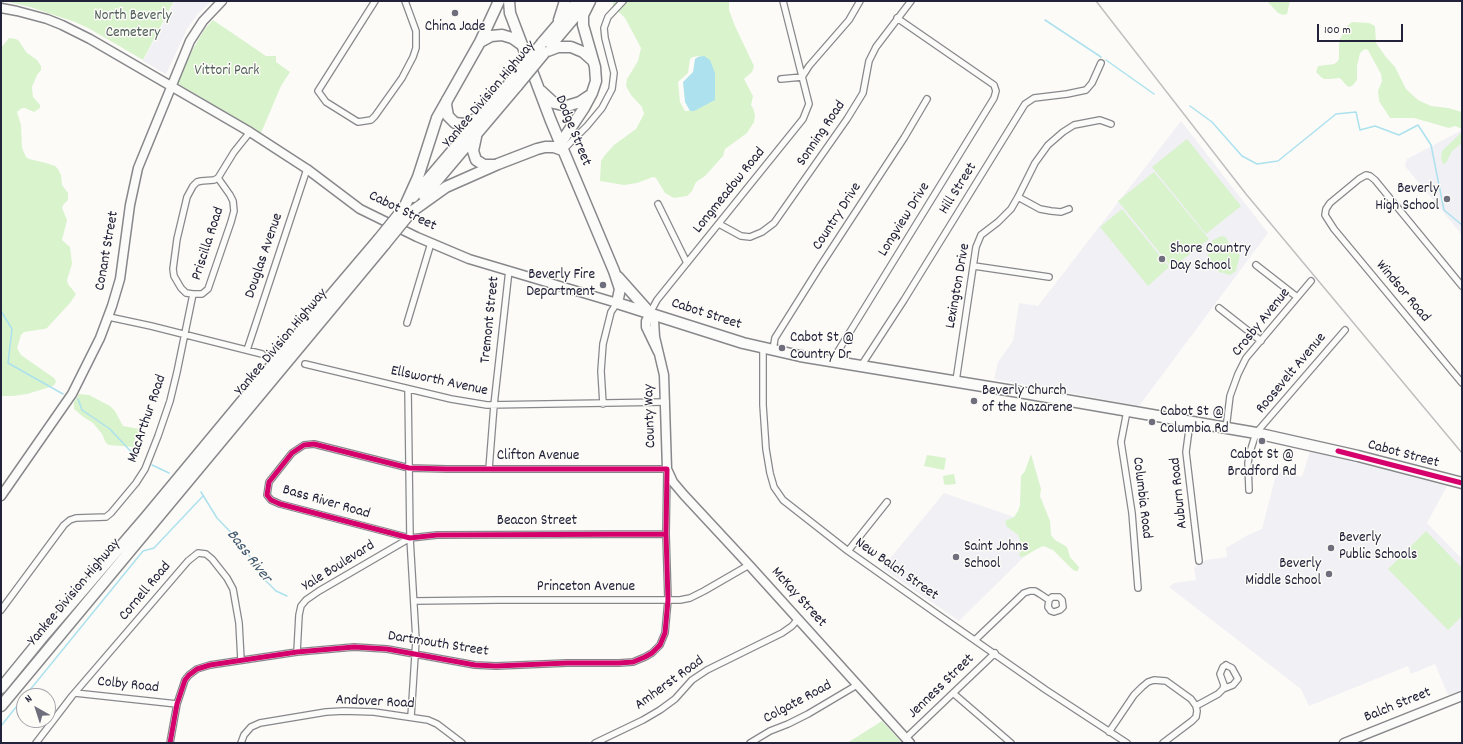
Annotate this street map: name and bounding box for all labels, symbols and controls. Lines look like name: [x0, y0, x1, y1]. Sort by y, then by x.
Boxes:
park label: North Beverly Cemetery: [94, 8, 172, 43]
marker: China Jade: [450, 8, 460, 18]
scale bar: [1319, 16, 1405, 42]
place label: China Jade: [425, 19, 485, 37]
text: 100 m: [1324, 22, 1351, 39]
street label: Yankee Division Highway: [440, 38, 540, 152]
park label: Vittori Park: [194, 63, 260, 81]
street label: Dodge Street: [550, 93, 594, 169]
street label: Sonning Road: [794, 98, 850, 170]
street label: Longmeadow Road: [690, 144, 770, 238]
street label: Hill Street: [936, 160, 982, 218]
street label: Country Drive: [809, 180, 867, 254]
street label: Longview Drive: [875, 180, 935, 260]
place label: Beverly High School: [1375, 181, 1439, 216]
street label: Cabot Street: [365, 188, 439, 236]
marker: Beverly High School: [1442, 194, 1452, 204]
street label: Priscilla Road: [189, 205, 229, 283]
street label: Conant Street: [92, 210, 124, 292]
street label: Douglas Avenue: [242, 211, 288, 301]
place label: Shore Country Day School: [1170, 241, 1250, 276]
street label: Lexington Drive: [943, 242, 975, 330]
marker: Shore Country Day School: [1157, 254, 1167, 264]
street label: Windsor Road: [1371, 257, 1433, 327]
place label: Beverly Fire Department: [526, 267, 595, 302]
street label: Tremont Street: [477, 276, 505, 364]
marker: Beverly Fire Department: [598, 280, 608, 290]
street label: Crosby Avenue: [1229, 285, 1295, 361]
street label: Yankee Division Highway: [232, 286, 332, 400]
street label: Cabot Street: [668, 295, 744, 335]
place label: Cabot St @ Country Dr: [790, 330, 854, 365]
street label: Roosevelt Avenue: [1253, 330, 1331, 418]
marker: Cabot St @ Country Dr: [777, 343, 787, 353]
street label: Ellsworth Avenue: [389, 363, 489, 401]
street label: MacArthur Road: [125, 373, 171, 465]
place label: Beverly Church of the Nazarene: [982, 383, 1073, 418]
street label: County Way: [641, 384, 661, 448]
marker: Beverly Church of the Nazarene: [969, 396, 979, 406]
place label: Cabot St @ Columbia Rd: [1160, 404, 1228, 439]
marker: Cabot St @ Columbia Rd: [1147, 417, 1157, 427]
marker: Cabot St @ Bradford Rd: [1257, 436, 1267, 446]
street label: Cabot Street: [1365, 437, 1441, 473]
place label: Cabot St @ Bradford Rd: [1227, 447, 1297, 482]
street label: Clifton Avenue: [497, 448, 579, 466]
street label: Columbia Road: [1127, 456, 1155, 540]
street label: Auburn Road: [1167, 456, 1193, 530]
street label: Bass River Road: [280, 482, 372, 524]
street label: Beacon Street: [497, 513, 577, 531]
water label: Bass River: [221, 526, 275, 588]
place label: Beverly Public Schools: [1339, 530, 1417, 565]
street label: New Balch Street: [851, 535, 941, 605]
street label: Yankee Division Highway: [25, 536, 125, 650]
street label: Yale Boulevard: [299, 538, 379, 596]
place label: Saint Johns School: [964, 539, 1029, 574]
marker: Beverly Public Schools: [1326, 543, 1336, 553]
marker: Saint Johns School: [951, 552, 961, 562]
place label: Beverly Middle School: [1245, 556, 1321, 591]
street label: Cornell Road: [116, 559, 176, 625]
street label: McKay Street: [766, 564, 830, 632]
marker: Beverly Middle School: [1324, 569, 1334, 579]
street label: Princeton Avenue: [537, 579, 635, 597]
street label: Dartmouth Street: [386, 628, 490, 662]
street label: Jenness Street: [905, 651, 979, 723]
street label: Amherst Road: [632, 653, 708, 715]
street label: Colby Road: [96, 674, 160, 698]
street label: Colgate Road: [761, 677, 835, 729]
street label: Balch Street: [1362, 684, 1434, 728]
north arrow: [16, 688, 56, 728]
text: N: [22, 692, 36, 707]
street label: Andover Road: [335, 692, 415, 714]

